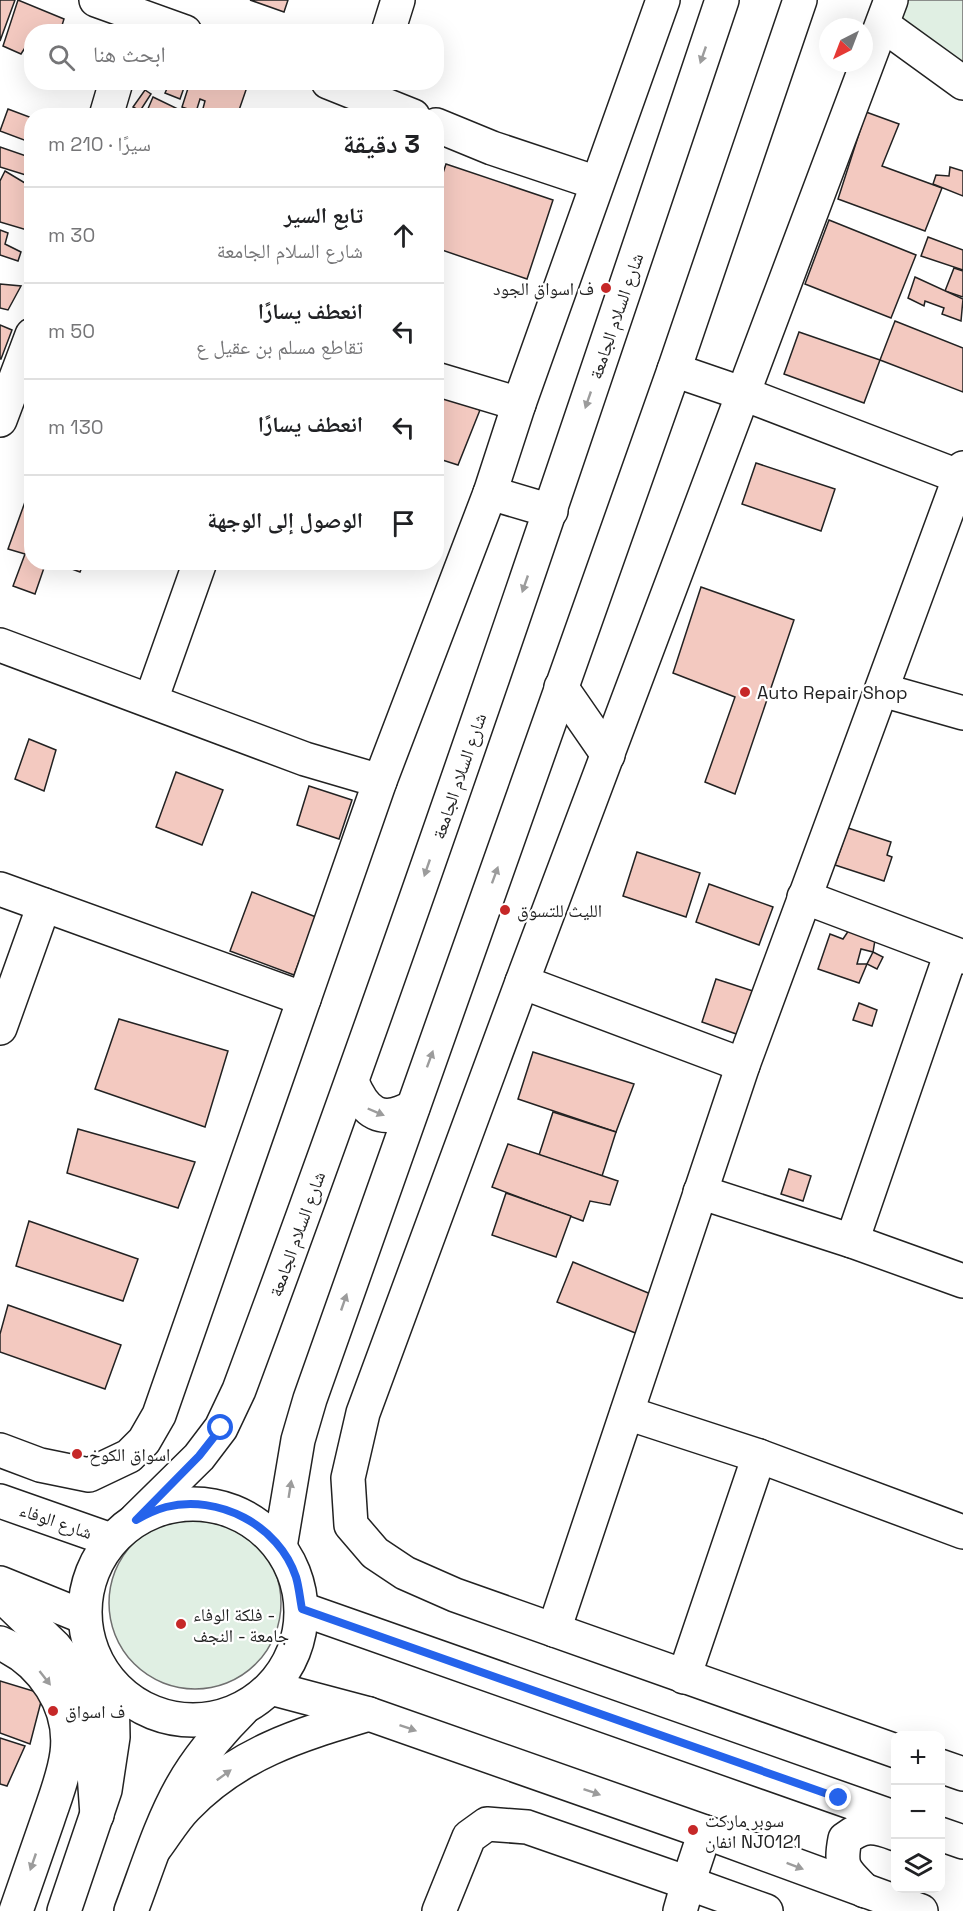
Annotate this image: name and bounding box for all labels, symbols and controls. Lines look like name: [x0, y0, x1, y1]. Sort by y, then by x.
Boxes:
north arrow: [819, 18, 873, 72]
search box: [24, 24, 444, 90]
text: ابحث هنا: [93, 40, 166, 68]
icon: search: [45, 41, 78, 74]
one-way arrow: [698, 47, 708, 65]
text: 3 دقيقة: [343, 127, 420, 161]
text: سيرًا · 210 m: [48, 131, 151, 157]
text: تابع السير: [284, 201, 363, 229]
icon: ahead: [387, 219, 420, 252]
text: 30 m: [48, 222, 95, 248]
text: شارع السلام الجامعة: [217, 238, 363, 264]
street label: شارع السلام الجامعة: [584, 250, 649, 382]
place label: ف اسواق الجود: [493, 277, 594, 300]
marker: ف اسواق الجود: [599, 281, 613, 295]
text: انعطف يسارًا: [258, 297, 363, 325]
icon: left: [387, 315, 420, 348]
text: 50 m: [48, 318, 95, 344]
text: تقاطع مسلم بن عقيل ع: [196, 334, 363, 360]
one-way arrow: [583, 391, 593, 409]
text: انعطف يسارًا: [258, 410, 363, 438]
icon: left: [387, 411, 420, 444]
text: 130 m: [48, 414, 104, 440]
text: الوصول إلى الوجهة: [207, 506, 363, 534]
icon: arrive: [387, 507, 420, 540]
one-way arrow: [520, 575, 530, 593]
place label: Auto Repair Shop: [757, 681, 908, 704]
marker: Auto Repair Shop: [738, 685, 752, 699]
street label: شارع السلام الجامعة: [427, 710, 492, 842]
one-way arrow: [421, 859, 431, 877]
one-way arrow: [490, 866, 500, 884]
place label: الليث للتسوق: [517, 899, 602, 922]
marker: الليث للتسوق: [498, 903, 512, 917]
one-way arrow: [425, 1050, 435, 1068]
one-way arrow: [367, 1107, 385, 1117]
street label: شارع السلام الجامعة: [264, 1168, 331, 1300]
one-way arrow: [339, 1293, 349, 1311]
route start: [207, 1414, 233, 1440]
place label: اسواق الكوخ: [89, 1443, 170, 1467]
marker: اسواق الكوخ: [70, 1447, 84, 1461]
one-way arrow: [285, 1480, 294, 1499]
street label: شارع الوفاء: [17, 1498, 95, 1544]
place label: فلكة الوفاء - جامعة - النجف: [193, 1603, 289, 1647]
marker: فلكة الوفاء - جامعة - النجف: [174, 1617, 188, 1631]
one-way arrow: [39, 1670, 52, 1686]
place label: ف اسواق: [65, 1700, 125, 1723]
marker: ف اسواق: [46, 1704, 60, 1718]
one-way arrow: [399, 1723, 417, 1733]
map controls: [891, 1731, 945, 1893]
button: +: [891, 1731, 945, 1785]
one-way arrow: [216, 1770, 231, 1782]
route end: [825, 1784, 851, 1810]
button: −: [891, 1785, 945, 1839]
one-way arrow: [583, 1788, 601, 1798]
place label: سوبر ماركت انفان NJ0121: [705, 1809, 801, 1853]
marker: سوبر ماركت انفان NJ0121: [686, 1823, 700, 1837]
button: layers: [891, 1839, 945, 1893]
one-way arrow: [28, 1853, 37, 1871]
one-way arrow: [787, 1861, 805, 1871]

